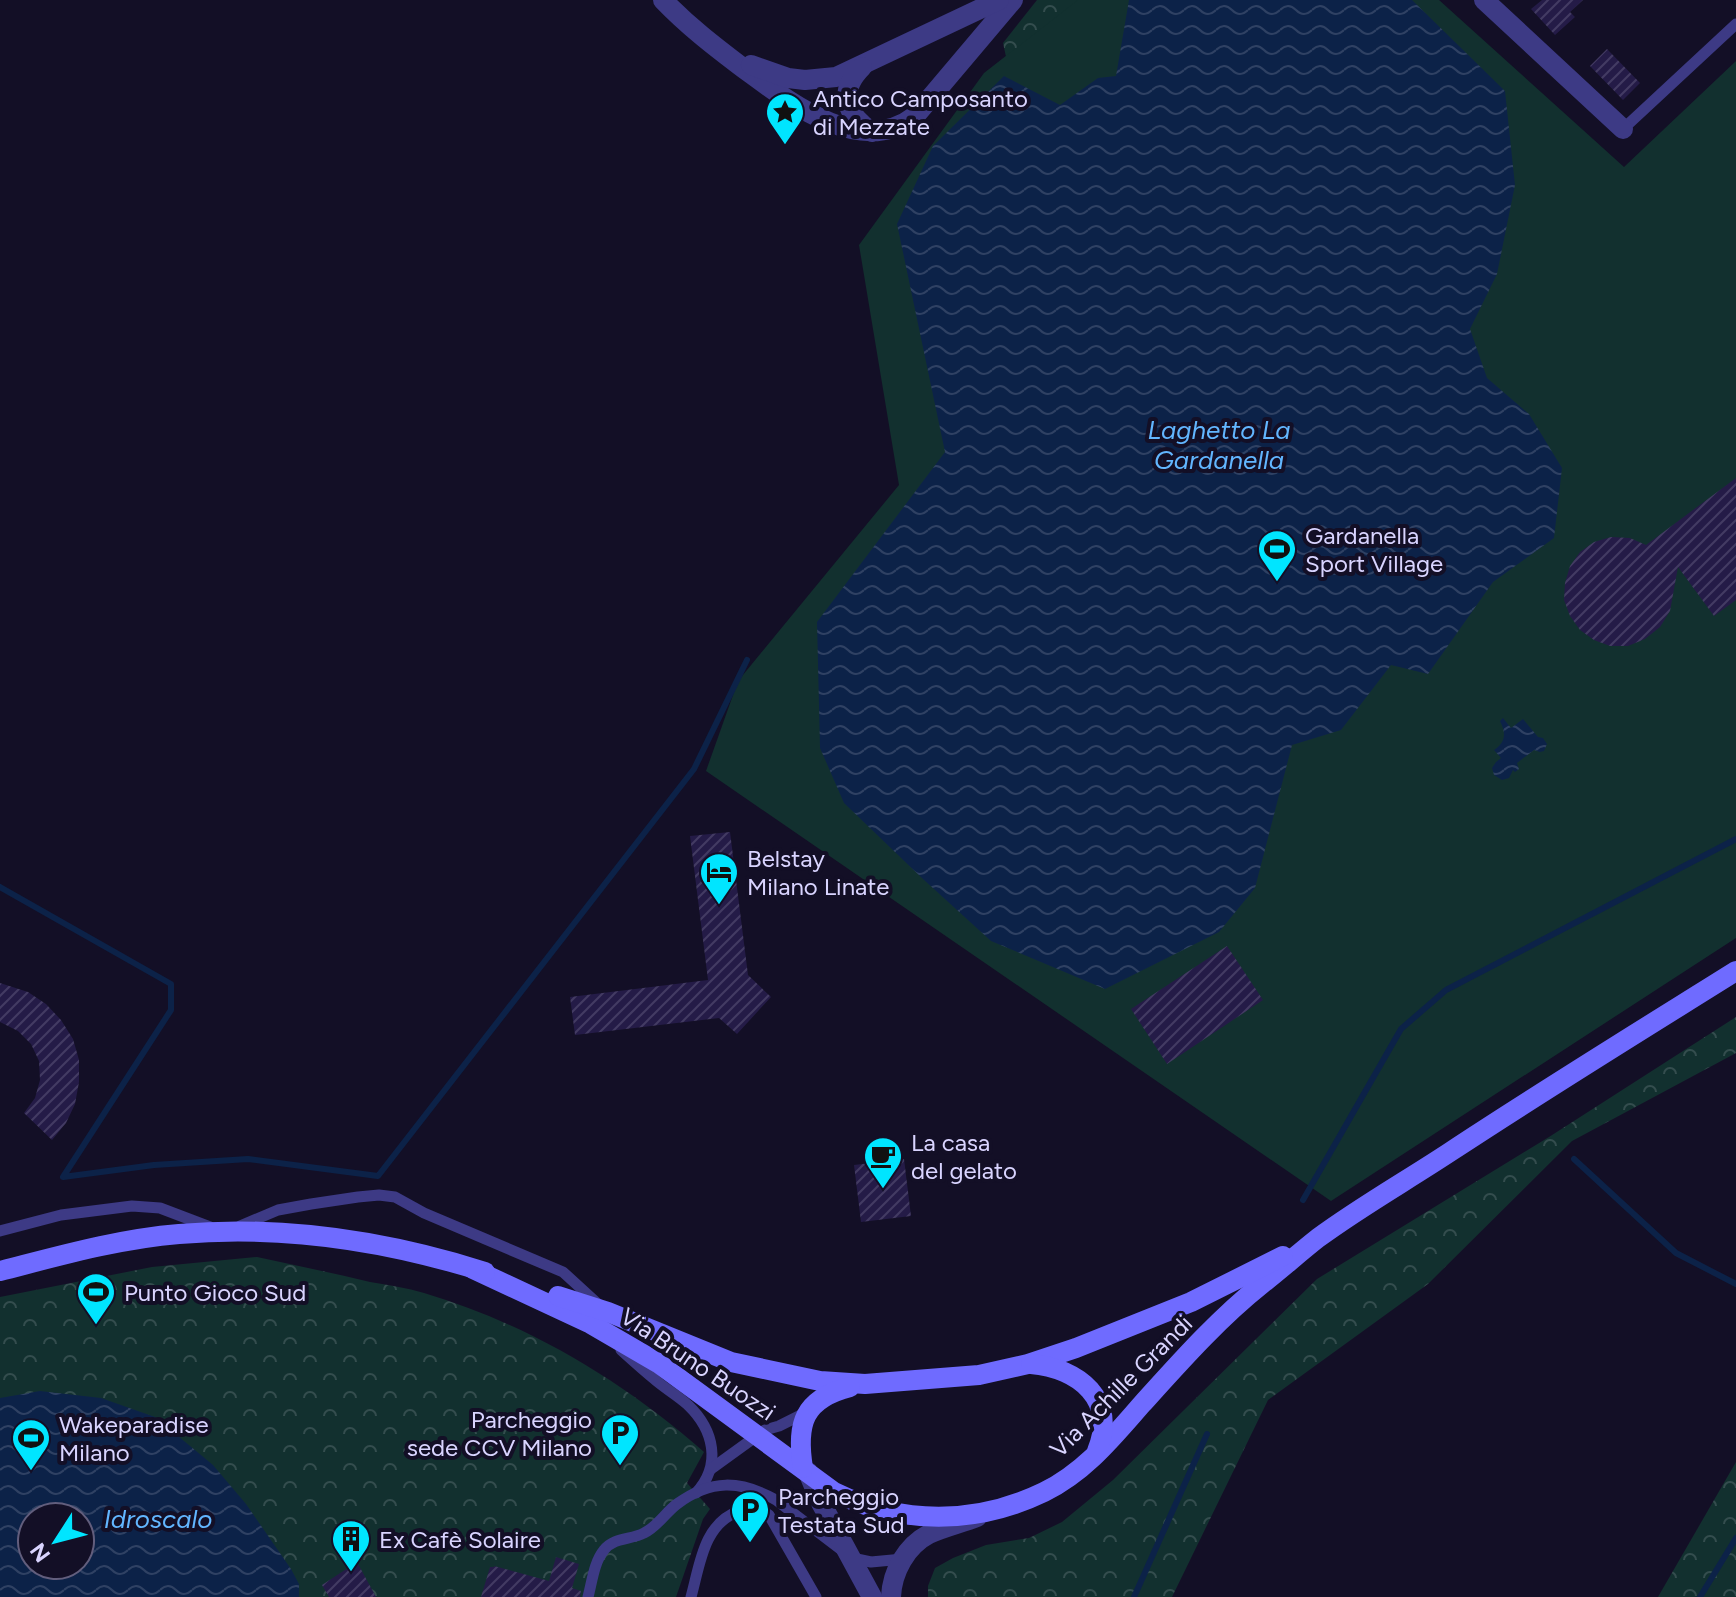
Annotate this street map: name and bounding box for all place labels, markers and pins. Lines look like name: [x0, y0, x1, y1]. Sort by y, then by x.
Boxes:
place label: Antico Camposanto di Mezzate: [813, 84, 1028, 141]
place icon: Antico Camposanto di Mezzate: [764, 91, 806, 146]
place label: Gardanella Sport Village: [1305, 521, 1443, 578]
sports icon: Gardanella Sport Village: [1256, 528, 1298, 583]
place label: Belstay Milano Linate: [747, 844, 889, 901]
hotel icon: Belstay Milano Linate: [698, 851, 740, 906]
place label: La casa del gelato: [911, 1128, 1017, 1185]
cafe icon: La casa del gelato: [862, 1135, 904, 1190]
sports icon: Punto Gioco Sud: [75, 1271, 117, 1326]
place label: Punto Gioco Sud: [124, 1278, 306, 1307]
place label: Parcheggio sede CCV Milano: [407, 1405, 592, 1462]
place label: Wakeparadise Milano: [59, 1410, 208, 1467]
parking icon: Parcheggio sede CCV Milano: [599, 1412, 641, 1467]
sports icon: Wakeparadise Milano: [10, 1417, 52, 1472]
place label: Parcheggio Testata Sud: [778, 1482, 905, 1539]
parking icon: Parcheggio Testata Sud: [729, 1489, 771, 1544]
building icon: Ex Cafè Solaire: [330, 1518, 372, 1573]
place label: Ex Cafè Solaire: [379, 1525, 541, 1554]

